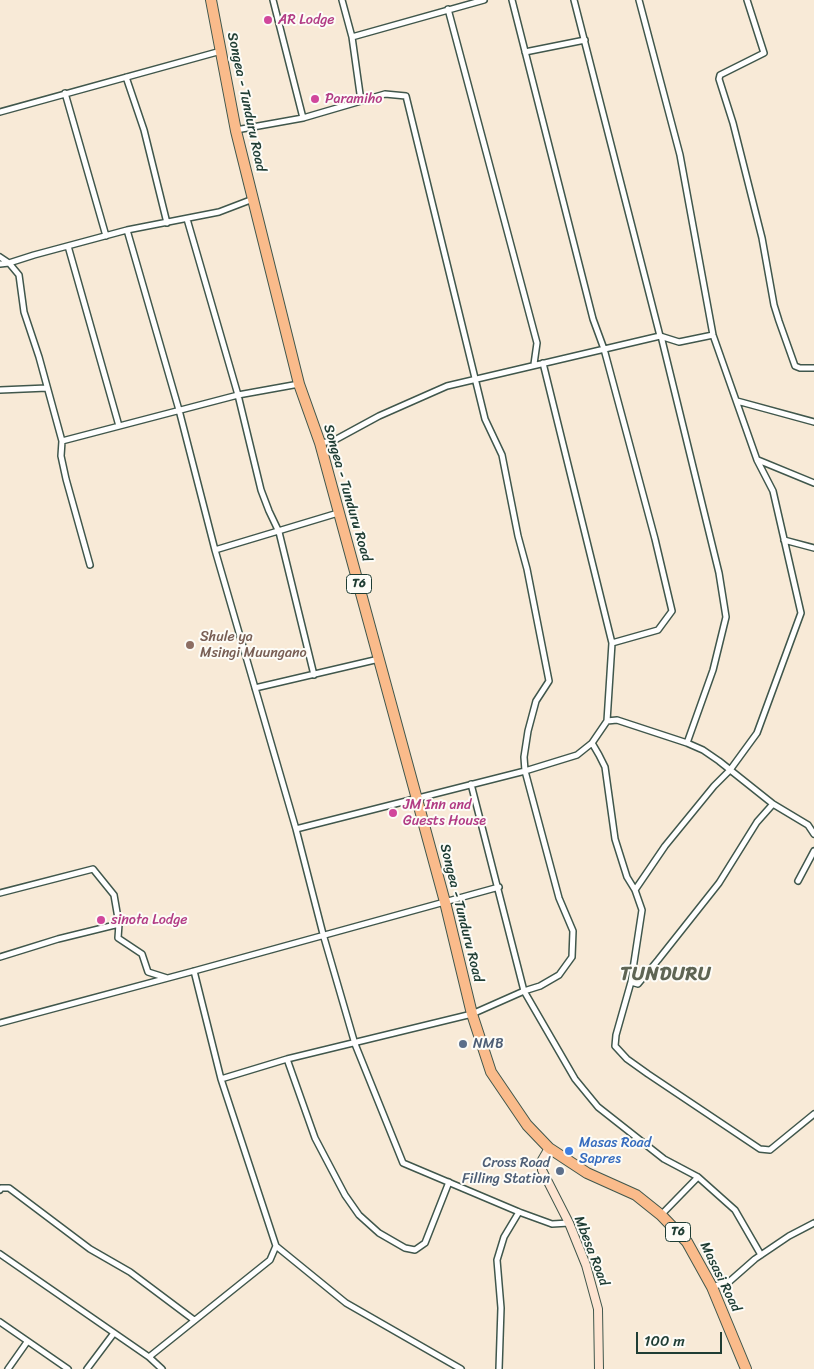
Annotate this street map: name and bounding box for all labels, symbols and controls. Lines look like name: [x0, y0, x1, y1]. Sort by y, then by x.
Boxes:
place label: AR Lodge: [278, 12, 335, 28]
marker: AR Lodge: [262, 14, 274, 26]
street label: Songea - Tunduru Road: [223, 31, 269, 173]
place label: Paramiho: [325, 91, 382, 107]
marker: Paramiho: [309, 93, 321, 105]
street label: Songea - Tunduru Road: [319, 422, 375, 564]
road number: T6: [346, 574, 372, 594]
place label: Shule ya Msingi Muungano: [200, 629, 307, 662]
marker: Shule ya Msingi Muungano: [184, 639, 196, 651]
place label: JM Inn and Guests House: [403, 797, 486, 830]
marker: JM Inn and Guests House: [387, 807, 399, 819]
street label: Songea - Tunduru Road: [436, 842, 486, 984]
place label: sinota Lodge: [111, 912, 187, 928]
marker: sinota Lodge: [95, 914, 107, 926]
district label: TUNDURU: [620, 964, 712, 986]
place label: NMB: [473, 1036, 504, 1052]
marker: NMB: [457, 1038, 469, 1050]
place label: Masas Road Sapres: [579, 1135, 651, 1168]
marker: Masas Road Sapres: [563, 1145, 575, 1157]
place label: Cross Road Filling Station: [462, 1155, 550, 1188]
marker: Cross Road Filling Station: [554, 1165, 566, 1177]
street label: Mbesa Road: [570, 1214, 612, 1288]
road number: T6: [666, 1222, 690, 1242]
street label: Masasi Road: [696, 1239, 744, 1315]
scale bar: [639, 1322, 725, 1354]
text: 100 m: [644, 1328, 685, 1354]

